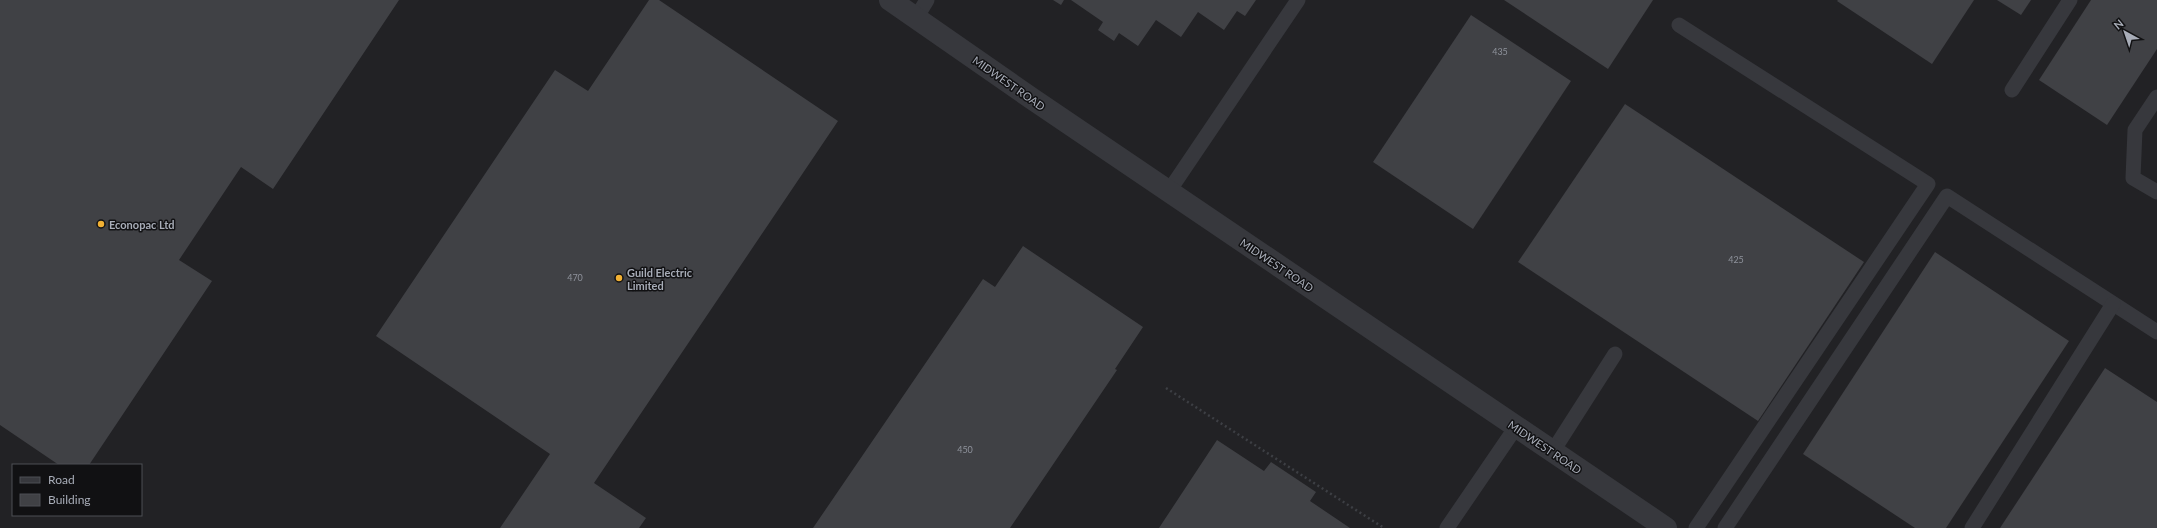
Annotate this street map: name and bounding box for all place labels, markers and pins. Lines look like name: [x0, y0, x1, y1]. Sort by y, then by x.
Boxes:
place label: Econopac Ltd: [109, 218, 175, 231]
marker: Econopac Ltd: [96, 219, 106, 229]
place label: Guild Electric Limited: [627, 266, 693, 292]
marker: Guild Electric Limited: [614, 273, 624, 283]

